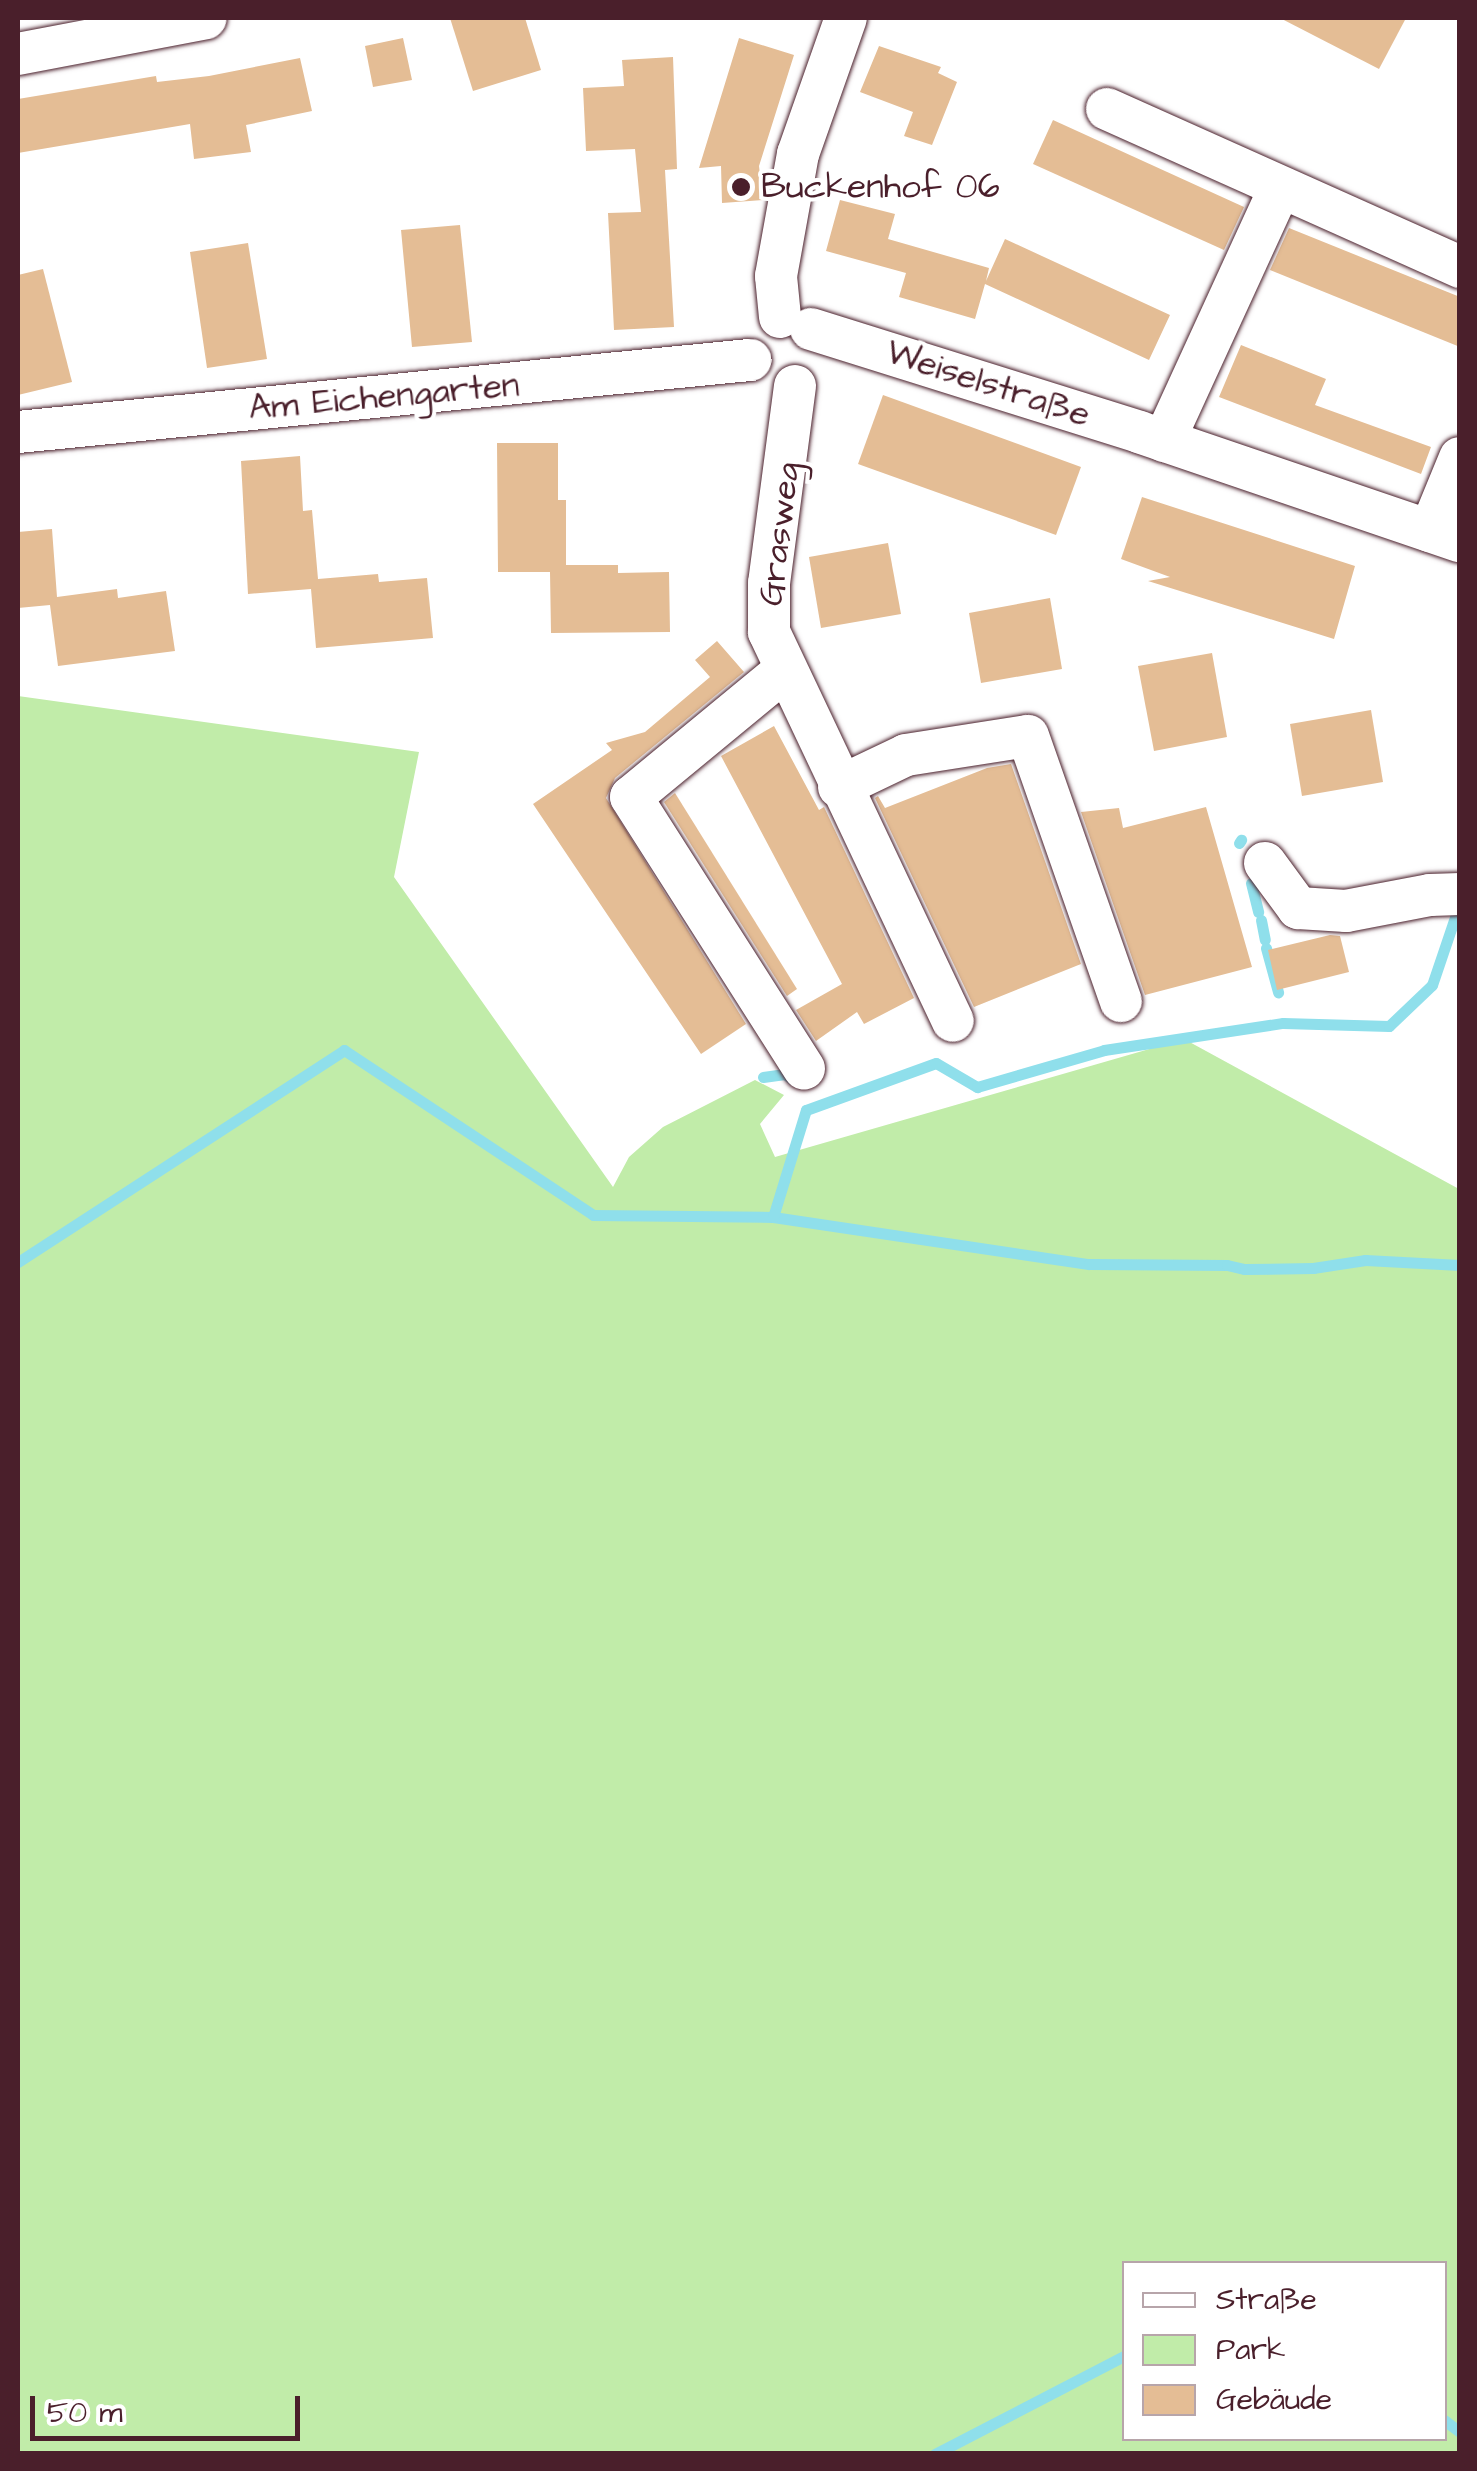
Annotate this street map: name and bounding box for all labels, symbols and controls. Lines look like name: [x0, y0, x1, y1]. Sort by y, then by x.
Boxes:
place label: Buckenhof 06: [761, 166, 1000, 208]
marker: Buckenhof 06: [730, 176, 752, 198]
street label: Weiselstraße: [881, 331, 1095, 437]
street label: Am Eichengarten: [247, 364, 521, 430]
street label: Grasweg: [750, 460, 810, 608]
legend: [1122, 2261, 1447, 2441]
text: Straße: [1216, 2279, 1317, 2321]
text: Park: [1216, 2329, 1285, 2371]
scale bar: [35, 2376, 305, 2438]
text: Gebäude: [1216, 2379, 1332, 2421]
text: 50 m: [47, 2392, 123, 2434]

